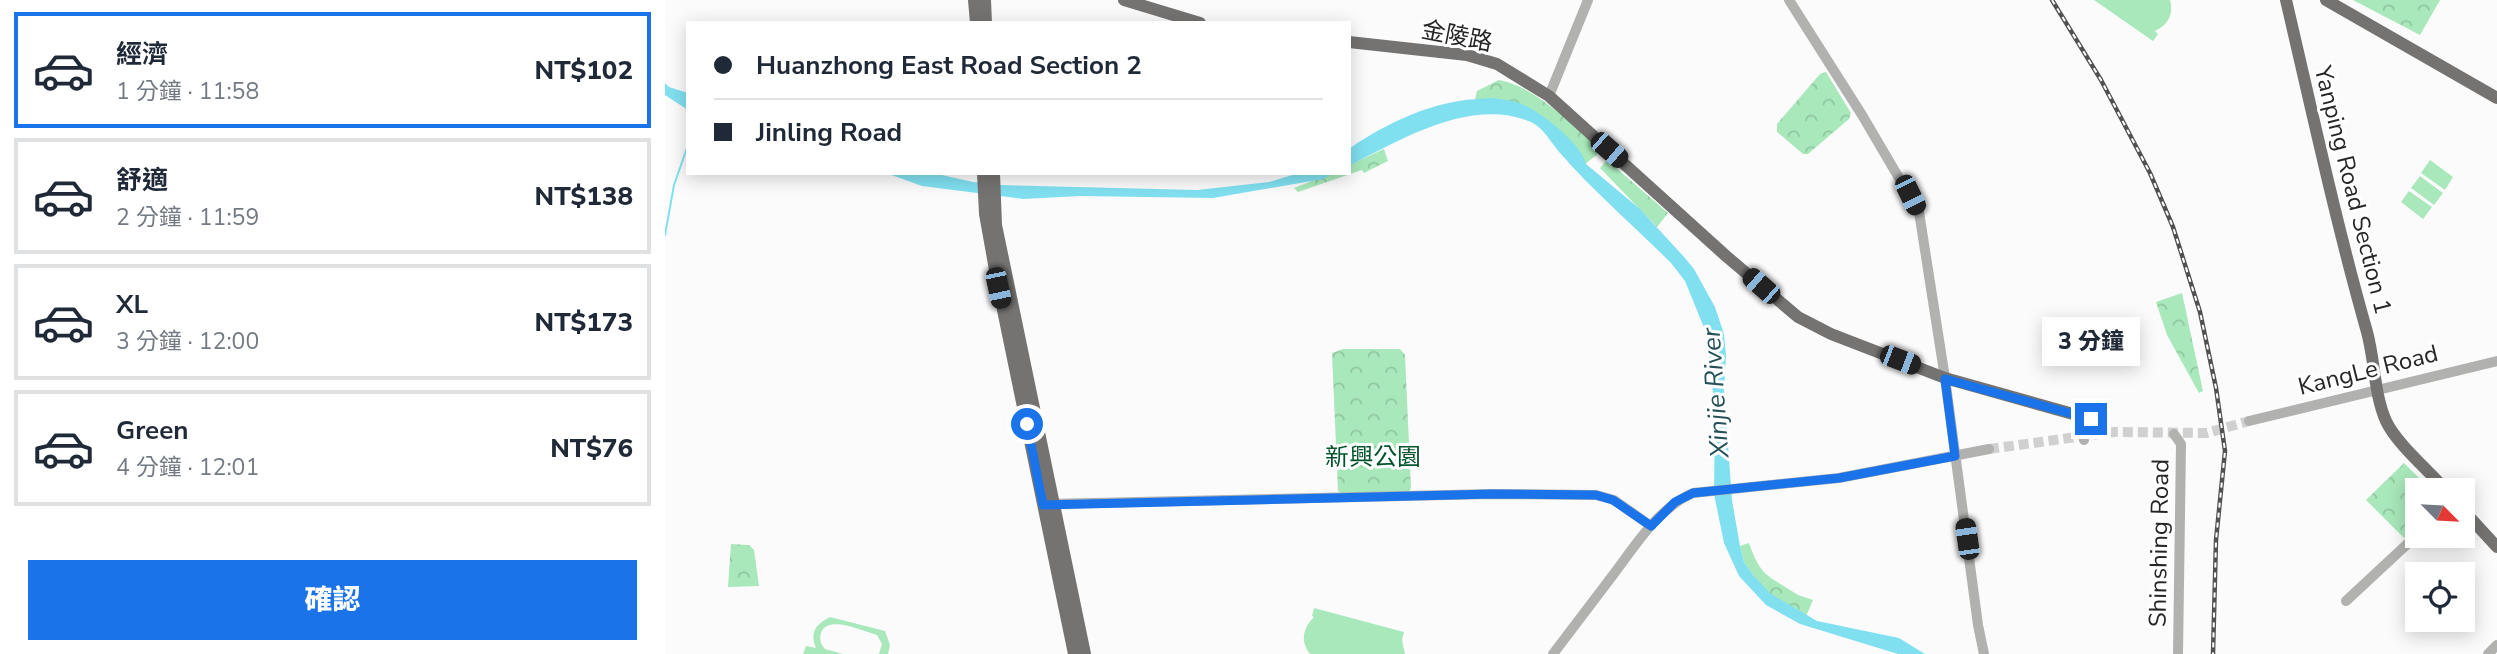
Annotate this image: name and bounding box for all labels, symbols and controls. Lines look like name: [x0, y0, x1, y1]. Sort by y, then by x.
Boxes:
street label: 金陵路: [1419, 13, 1495, 59]
text: 經濟: [116, 37, 168, 72]
icon: car: [32, 39, 95, 102]
text: Huanzhong East Road Section 2: [756, 48, 1142, 83]
text: NT$102: [535, 53, 633, 88]
street label: Yanping Road Section 1: [2306, 62, 2399, 317]
text: 1 分鐘 · 11:58: [116, 76, 259, 107]
text: Jinling Road: [756, 115, 902, 150]
car: [1587, 128, 1632, 172]
text: 舒適: [116, 163, 168, 198]
icon: car: [32, 165, 95, 228]
car: [1892, 172, 1929, 218]
text: NT$138: [535, 179, 633, 214]
text: 2 分鐘 · 11:59: [116, 202, 259, 233]
car: [1739, 264, 1784, 308]
car: [984, 265, 1013, 311]
text: XL: [116, 287, 148, 322]
icon: car: [32, 291, 95, 354]
text: NT$173: [535, 305, 633, 340]
callout: 3 分鐘: [2042, 318, 2140, 366]
text: 3 分鐘 · 12:00: [116, 326, 259, 357]
water label: Xinjie River: [1693, 326, 1738, 460]
text: 3 分鐘: [2058, 326, 2124, 357]
street label: KangLe Road: [2295, 337, 2441, 403]
car: [1877, 343, 1924, 377]
route end: [2075, 403, 2107, 435]
route start: [1011, 408, 1043, 440]
text: Green: [116, 413, 189, 448]
icon: car: [32, 417, 95, 480]
text: NT$76: [550, 431, 633, 466]
park label: 新興公園: [1325, 441, 1421, 473]
text: 4 分鐘 · 12:01: [116, 452, 259, 483]
street label: Shinshing Road: [2142, 459, 2176, 627]
north arrow: [2405, 478, 2475, 548]
map controls: [2405, 478, 2475, 632]
car: [1954, 517, 1981, 561]
button: 確認: [28, 560, 637, 640]
button: locate: [2405, 562, 2475, 632]

